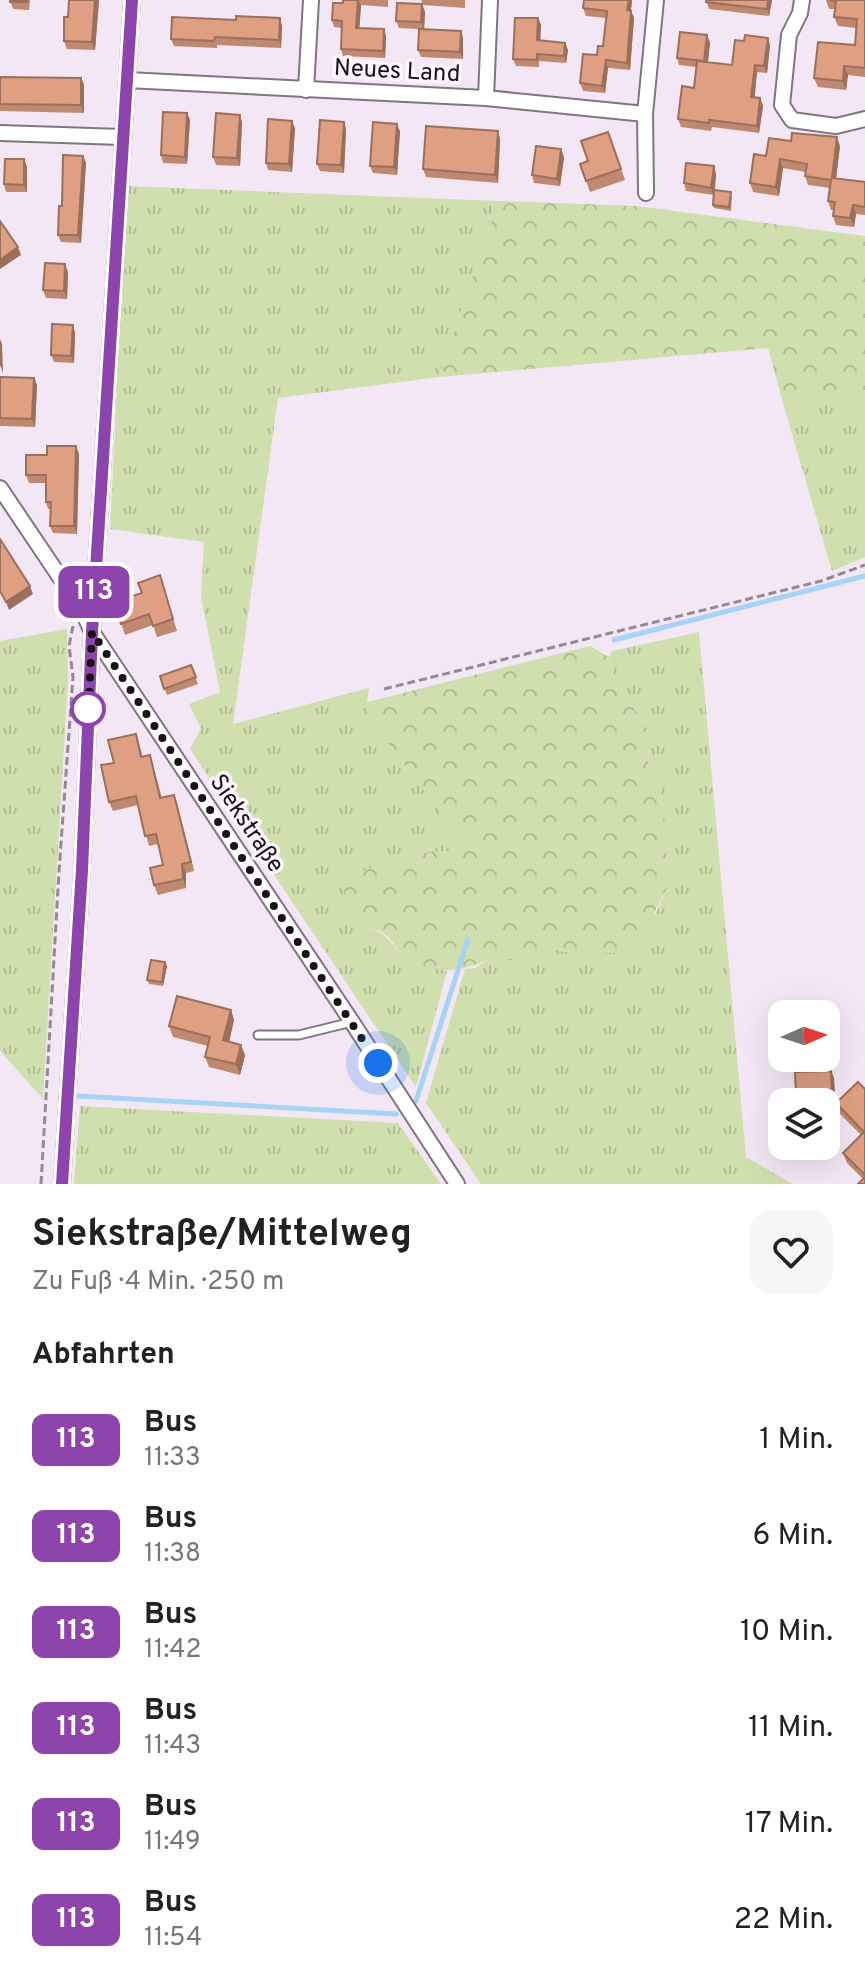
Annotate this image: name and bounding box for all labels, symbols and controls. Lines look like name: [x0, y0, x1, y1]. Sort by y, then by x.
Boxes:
street label: Neues Land: [333, 54, 461, 90]
line badge: 113: [48, 566, 140, 618]
text: 113: [74, 574, 114, 610]
unlabelled marker: [71, 692, 105, 726]
street label: Siekstraße: [202, 769, 290, 879]
north arrow: [768, 1000, 840, 1072]
map controls: [768, 1000, 840, 1160]
your location: [358, 1043, 398, 1083]
button: layers: [768, 1088, 840, 1160]
button: heart: [749, 1210, 833, 1294]
text: Siekstraße/Mittelweg: [32, 1211, 412, 1260]
text: Zu Fuß · 4 Min. · 250 m: [32, 1266, 284, 1299]
text: Abfahrten: [32, 1337, 175, 1374]
text: Bus: [144, 1405, 197, 1442]
text: 113: [56, 1422, 96, 1458]
text: 1 Min.: [759, 1422, 833, 1459]
text: 11:33: [144, 1442, 201, 1475]
text: Bus: [144, 1501, 197, 1538]
text: 113: [56, 1518, 96, 1554]
text: 6 Min.: [752, 1518, 833, 1555]
text: 11:38: [144, 1538, 201, 1571]
text: Bus: [144, 1597, 197, 1634]
text: 113: [56, 1614, 96, 1650]
text: 10 Min.: [740, 1614, 833, 1651]
text: 11:42: [144, 1634, 201, 1667]
text: Bus: [144, 1693, 197, 1730]
text: 113: [56, 1710, 96, 1746]
text: 11 Min.: [748, 1710, 833, 1747]
text: 11:43: [144, 1730, 201, 1763]
text: Bus: [144, 1789, 197, 1826]
text: 113: [56, 1806, 96, 1842]
text: 17 Min.: [745, 1806, 833, 1843]
text: 11:49: [144, 1826, 201, 1859]
text: Bus: [144, 1885, 197, 1922]
text: 113: [56, 1902, 96, 1938]
text: 22 Min.: [734, 1902, 833, 1939]
text: 11:54: [144, 1922, 202, 1955]

